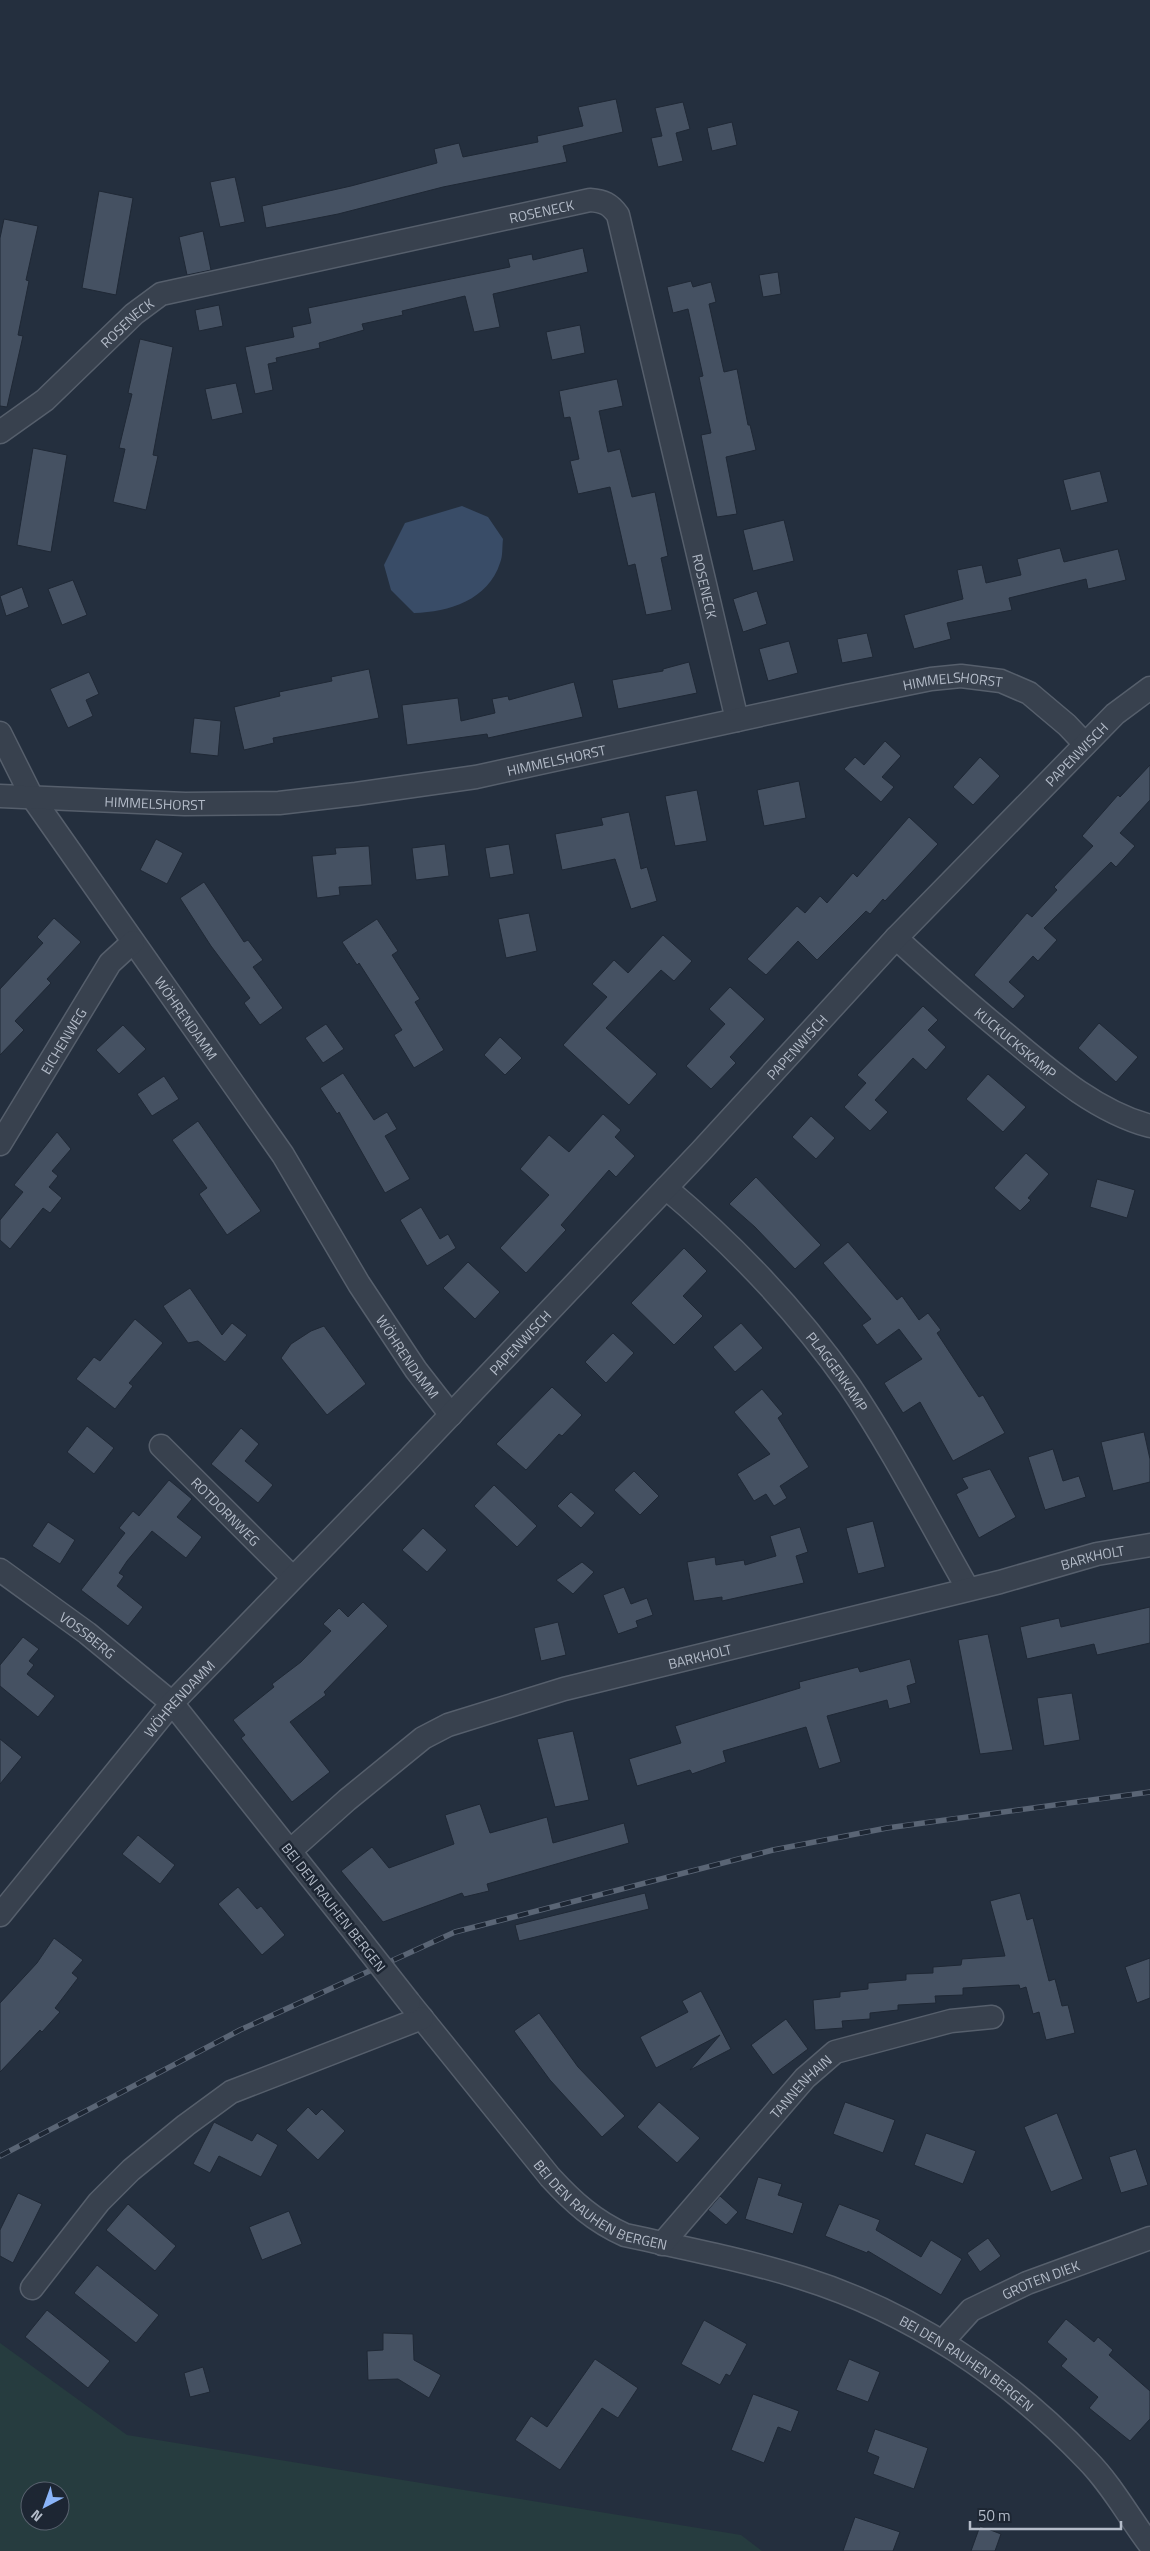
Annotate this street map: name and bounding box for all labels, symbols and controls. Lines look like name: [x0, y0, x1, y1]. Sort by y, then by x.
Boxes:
street label: ROSENECK: [507, 193, 576, 228]
street label: ROSENECK: [95, 292, 158, 352]
street label: ROSENECK: [688, 551, 723, 620]
street label: HIMMELSHORST: [901, 666, 1005, 695]
street label: PAPENWISCH: [1040, 717, 1112, 791]
street label: HIMMELSHORST: [505, 738, 608, 780]
street label: HIMMELSHORST: [104, 790, 206, 815]
street label: WÖHRENDAMM: [150, 972, 223, 1064]
street label: KUCKUCKSKAMP: [970, 1002, 1062, 1083]
street label: EICHENWEG: [35, 1003, 91, 1078]
street label: PAPENWISCH: [761, 1009, 832, 1084]
street label: PAPENWISCH: [484, 1305, 556, 1379]
street label: WÖHRENDAMM: [372, 1310, 445, 1403]
street label: PLAGGENKAMP: [802, 1327, 874, 1415]
street label: ROTDORNWEG: [187, 1472, 265, 1550]
street label: BARKHOLT: [1058, 1539, 1126, 1575]
street label: VOSSBERG: [55, 1606, 120, 1663]
street label: BARKHOLT: [666, 1638, 734, 1674]
street label: WÖHRENDAMM: [138, 1655, 219, 1741]
street label: BEI DEN RAUHEN BERGEN: [277, 1838, 391, 1976]
street label: TANNENHAIN: [764, 2049, 836, 2123]
street label: BEI DEN RAUHEN BERGEN: [529, 2155, 669, 2254]
street label: GROTEN DIEK: [998, 2254, 1082, 2304]
street label: BEI DEN RAUHEN BERGEN: [896, 2310, 1039, 2416]
north arrow: [20, 2481, 70, 2531]
scale bar: [970, 2498, 1121, 2530]
text: 50 m: [978, 2504, 1011, 2527]
text: N: [26, 2505, 47, 2527]

